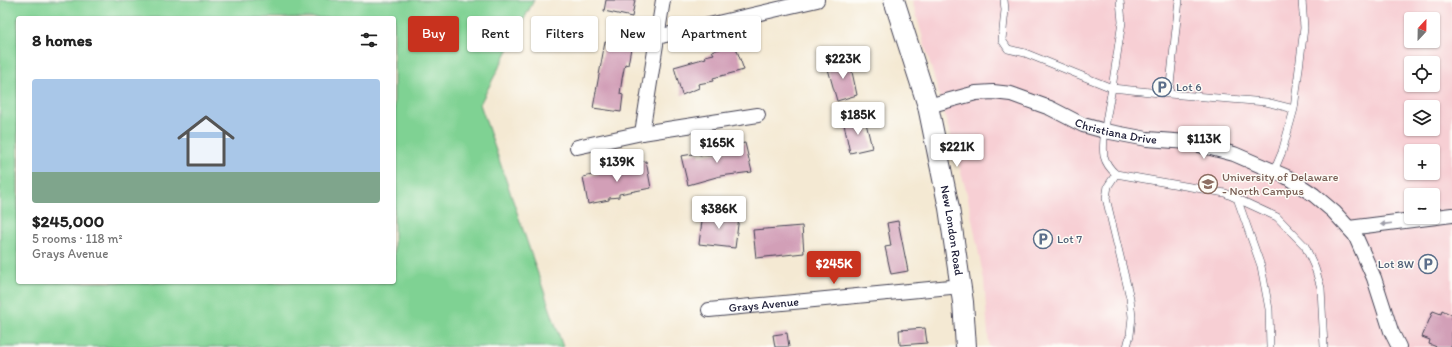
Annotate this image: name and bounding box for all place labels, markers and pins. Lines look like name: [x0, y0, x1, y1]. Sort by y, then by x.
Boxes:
pin: $223K: [815, 46, 871, 80]
parking icon: Lot 6: [1151, 76, 1173, 98]
place label: Lot 6: [1176, 80, 1202, 94]
pin: $185K: [830, 102, 886, 136]
pin: $113K: [1176, 126, 1232, 160]
pin: $165K: [689, 130, 745, 164]
pin: $221K: [929, 134, 985, 168]
pin: $139K: [589, 149, 645, 183]
place label: University of Delaware - North Campus: [1222, 170, 1339, 198]
school or university icon: University of Delaware - North Campus: [1197, 173, 1219, 195]
pin: $386K: [691, 196, 747, 230]
parking icon: Lot 7: [1032, 228, 1054, 250]
place label: Lot 7: [1057, 232, 1082, 246]
pin: $245K: [806, 251, 862, 285]
parking icon: Lot 8W: [1417, 253, 1439, 275]
place label: Lot 8W: [1378, 257, 1414, 271]

